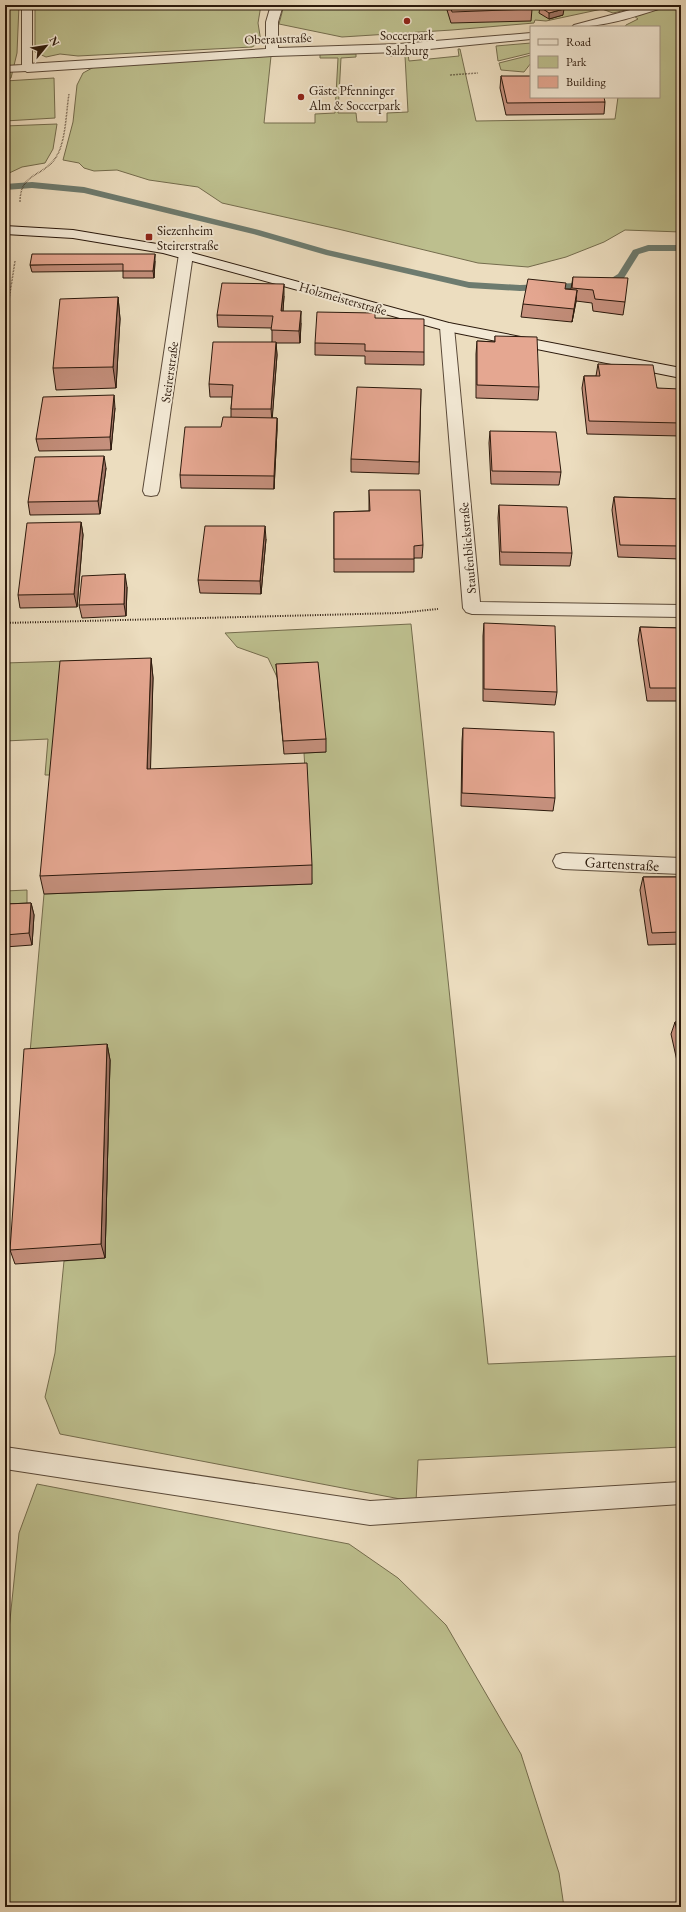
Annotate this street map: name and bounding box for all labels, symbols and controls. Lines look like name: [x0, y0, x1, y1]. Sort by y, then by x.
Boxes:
marker: Soccerpark Salzburg: [402, 16, 412, 26]
north arrow: [26, 26, 66, 66]
legend: [530, 26, 660, 98]
place label: Soccerpark Salzburg: [380, 27, 435, 59]
street label: Oberaustraße: [244, 29, 312, 48]
text: N: [46, 34, 63, 48]
text: Road: [566, 34, 592, 50]
text: Park: [566, 54, 587, 70]
text: Building: [566, 74, 607, 90]
place label: Gäste Pfenninger Alm & Soccerpark: [308, 82, 401, 114]
marker: Gäste Pfenninger Alm & Soccerpark: [296, 92, 306, 102]
place label: Siezenheim Steirerstraße: [157, 222, 219, 254]
marker: Siezenheim Steirerstraße: [144, 232, 154, 242]
street label: Holzmeisterstraße: [297, 278, 389, 319]
street label: Steirerstraße: [157, 340, 182, 404]
street label: Staufenblickstraße: [455, 502, 480, 594]
street label: Gartenstraße: [584, 852, 660, 875]

